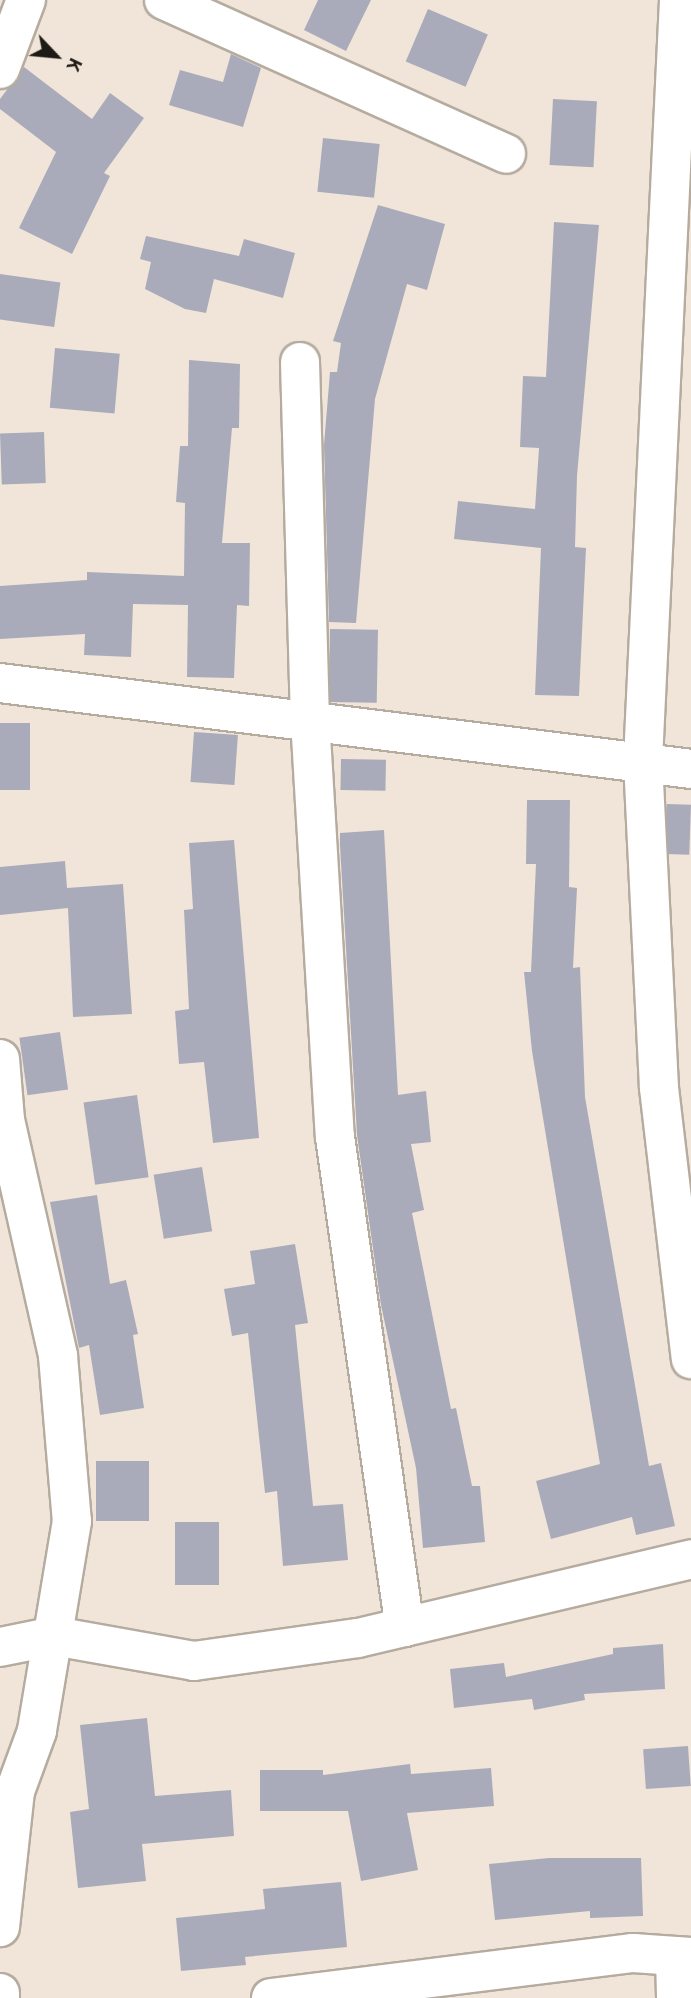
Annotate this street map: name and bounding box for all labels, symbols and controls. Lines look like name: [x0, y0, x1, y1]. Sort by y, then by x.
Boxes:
north arrow: [21, 21, 91, 91]
text: K: [62, 55, 88, 76]

